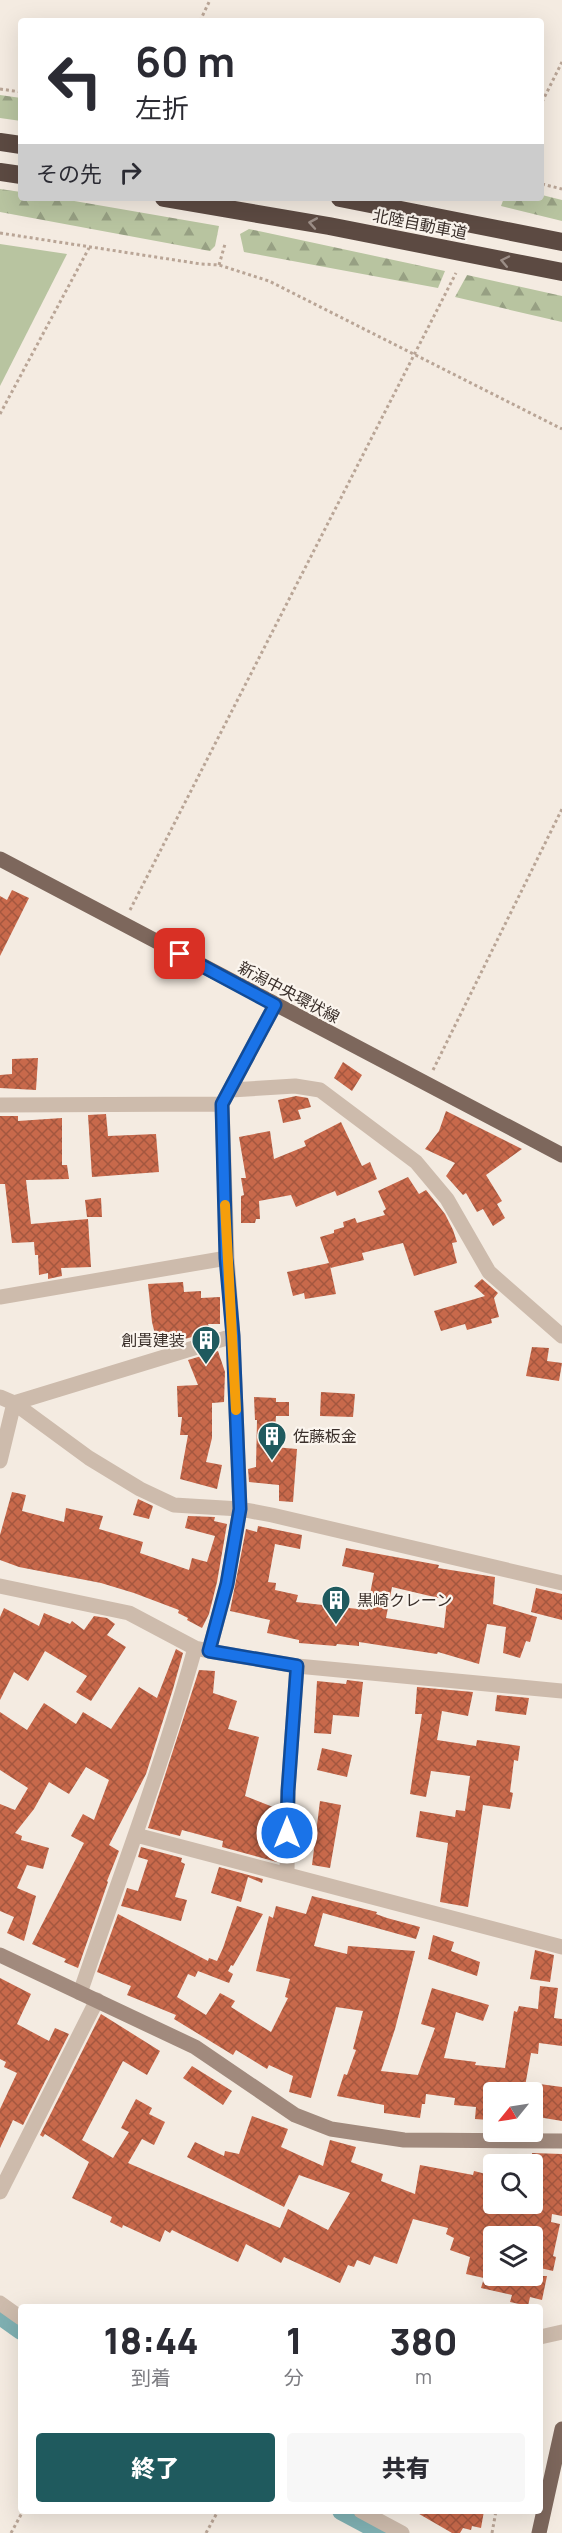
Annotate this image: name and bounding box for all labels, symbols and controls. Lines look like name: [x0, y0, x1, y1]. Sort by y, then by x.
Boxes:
text: 60 m: [135, 32, 235, 90]
icon: left: [36, 42, 114, 120]
text: 左折: [135, 89, 189, 126]
icon: right: [114, 156, 147, 189]
text: その先: [36, 159, 102, 189]
street label: 北陸自動車道: [371, 204, 469, 244]
one-way arrow: [309, 217, 319, 230]
one-way arrow: [500, 255, 510, 268]
pin: [154, 928, 205, 979]
icon: arrive: [163, 937, 196, 970]
street label: 新潟中央環状線: [234, 956, 344, 1028]
building icon: 創貴建装: [190, 1324, 222, 1366]
place label: 創貴建装: [121, 1329, 185, 1351]
building icon: 佐藤板金: [256, 1420, 288, 1462]
place label: 佐藤板金: [293, 1425, 357, 1447]
building icon: 黒崎クレーン: [320, 1584, 352, 1626]
place label: 黒崎クレーン: [357, 1589, 452, 1611]
position arrow: [255, 1801, 319, 1865]
north arrow: [483, 2082, 543, 2142]
map controls: [483, 2082, 543, 2286]
button: search: [483, 2154, 543, 2214]
button: layers: [483, 2226, 543, 2286]
text: 18:44: [103, 2316, 199, 2365]
text: 1: [286, 2316, 302, 2365]
text: 380: [390, 2317, 458, 2366]
text: m: [415, 2363, 432, 2390]
text: 到着: [131, 2364, 171, 2391]
text: 分: [284, 2364, 304, 2391]
button: 終了: [36, 2433, 275, 2502]
button: 共有: [287, 2433, 525, 2502]

